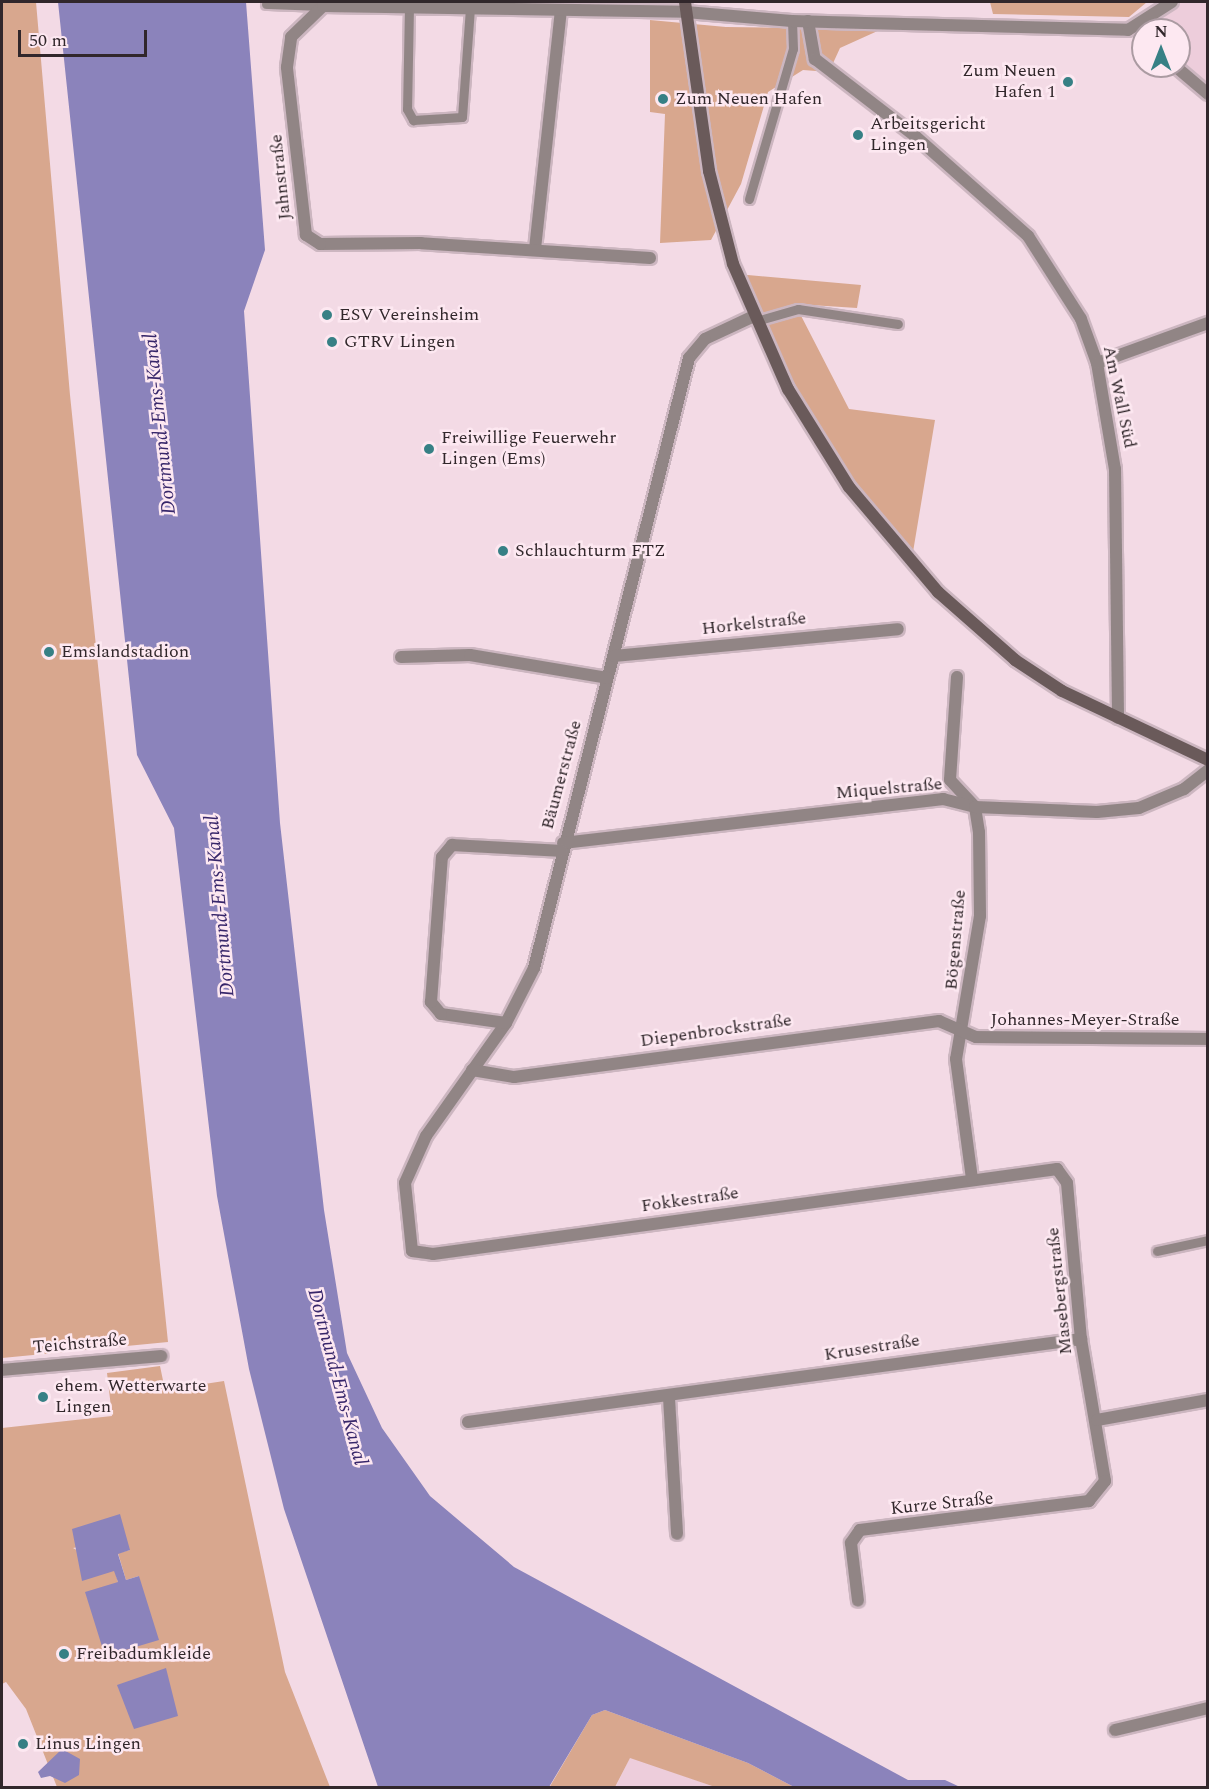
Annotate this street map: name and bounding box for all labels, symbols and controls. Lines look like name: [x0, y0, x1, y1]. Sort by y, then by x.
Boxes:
scale bar: [21, 18, 150, 56]
north arrow: [1131, 18, 1191, 78]
text: N: [1154, 20, 1168, 44]
text: 50 m: [29, 27, 67, 54]
place label: Zum Neuen Hafen 1: [962, 61, 1056, 104]
marker: Zum Neuen Hafen 1: [1061, 75, 1075, 89]
place label: Zum Neuen Hafen: [675, 88, 822, 110]
marker: Zum Neuen Hafen: [656, 92, 670, 106]
place label: Arbeitsgericht Lingen: [870, 114, 986, 156]
marker: Arbeitsgericht Lingen: [851, 128, 865, 142]
street label: Jahnstraße: [266, 133, 296, 221]
place label: ESV Vereinsheim: [339, 304, 479, 326]
marker: ESV Vereinsheim: [320, 308, 334, 322]
place label: GTRV Lingen: [344, 331, 455, 353]
water label: Dortmund-Ems-Kanal: [139, 332, 181, 516]
marker: GTRV Lingen: [325, 335, 339, 349]
street label: Am Wall Süd: [1098, 344, 1140, 450]
place label: Freiwillige Feuerwehr Lingen (Ems): [441, 428, 616, 470]
marker: Freiwillige Feuerwehr Lingen (Ems): [422, 442, 436, 456]
place label: Schlauchturm FTZ: [515, 540, 666, 562]
marker: Schlauchturm FTZ: [496, 544, 510, 558]
street label: Horkelstraße: [701, 608, 807, 640]
place label: Emslandstadion: [61, 641, 189, 663]
marker: Emslandstadion: [42, 645, 56, 659]
street label: Bäumerstraße: [537, 718, 587, 832]
street label: Miquelstraße: [835, 774, 943, 804]
water label: Dortmund-Ems-Kanal: [200, 814, 240, 998]
street label: Bögenstraße: [941, 889, 971, 991]
street label: Johannes-Meyer-Straße: [991, 1009, 1179, 1031]
street label: Diepenbrockstraße: [639, 1010, 793, 1052]
street label: Fokkestraße: [640, 1182, 740, 1218]
street label: Masebergstraße: [1043, 1226, 1077, 1356]
water label: Dortmund-Ems-Kanal: [302, 1286, 372, 1468]
street label: Teichstraße: [32, 1329, 128, 1359]
street label: Krusestraße: [823, 1330, 921, 1366]
place label: ehem. Wetterwarte Lingen: [55, 1376, 207, 1418]
marker: ehem. Wetterwarte Lingen: [36, 1390, 50, 1404]
street label: Kurze Straße: [889, 1488, 995, 1520]
place label: Freibadumkleide: [76, 1643, 211, 1665]
marker: Freibadumkleide: [57, 1647, 71, 1661]
place label: Linus Lingen: [35, 1733, 141, 1755]
marker: Linus Lingen: [16, 1737, 30, 1751]

